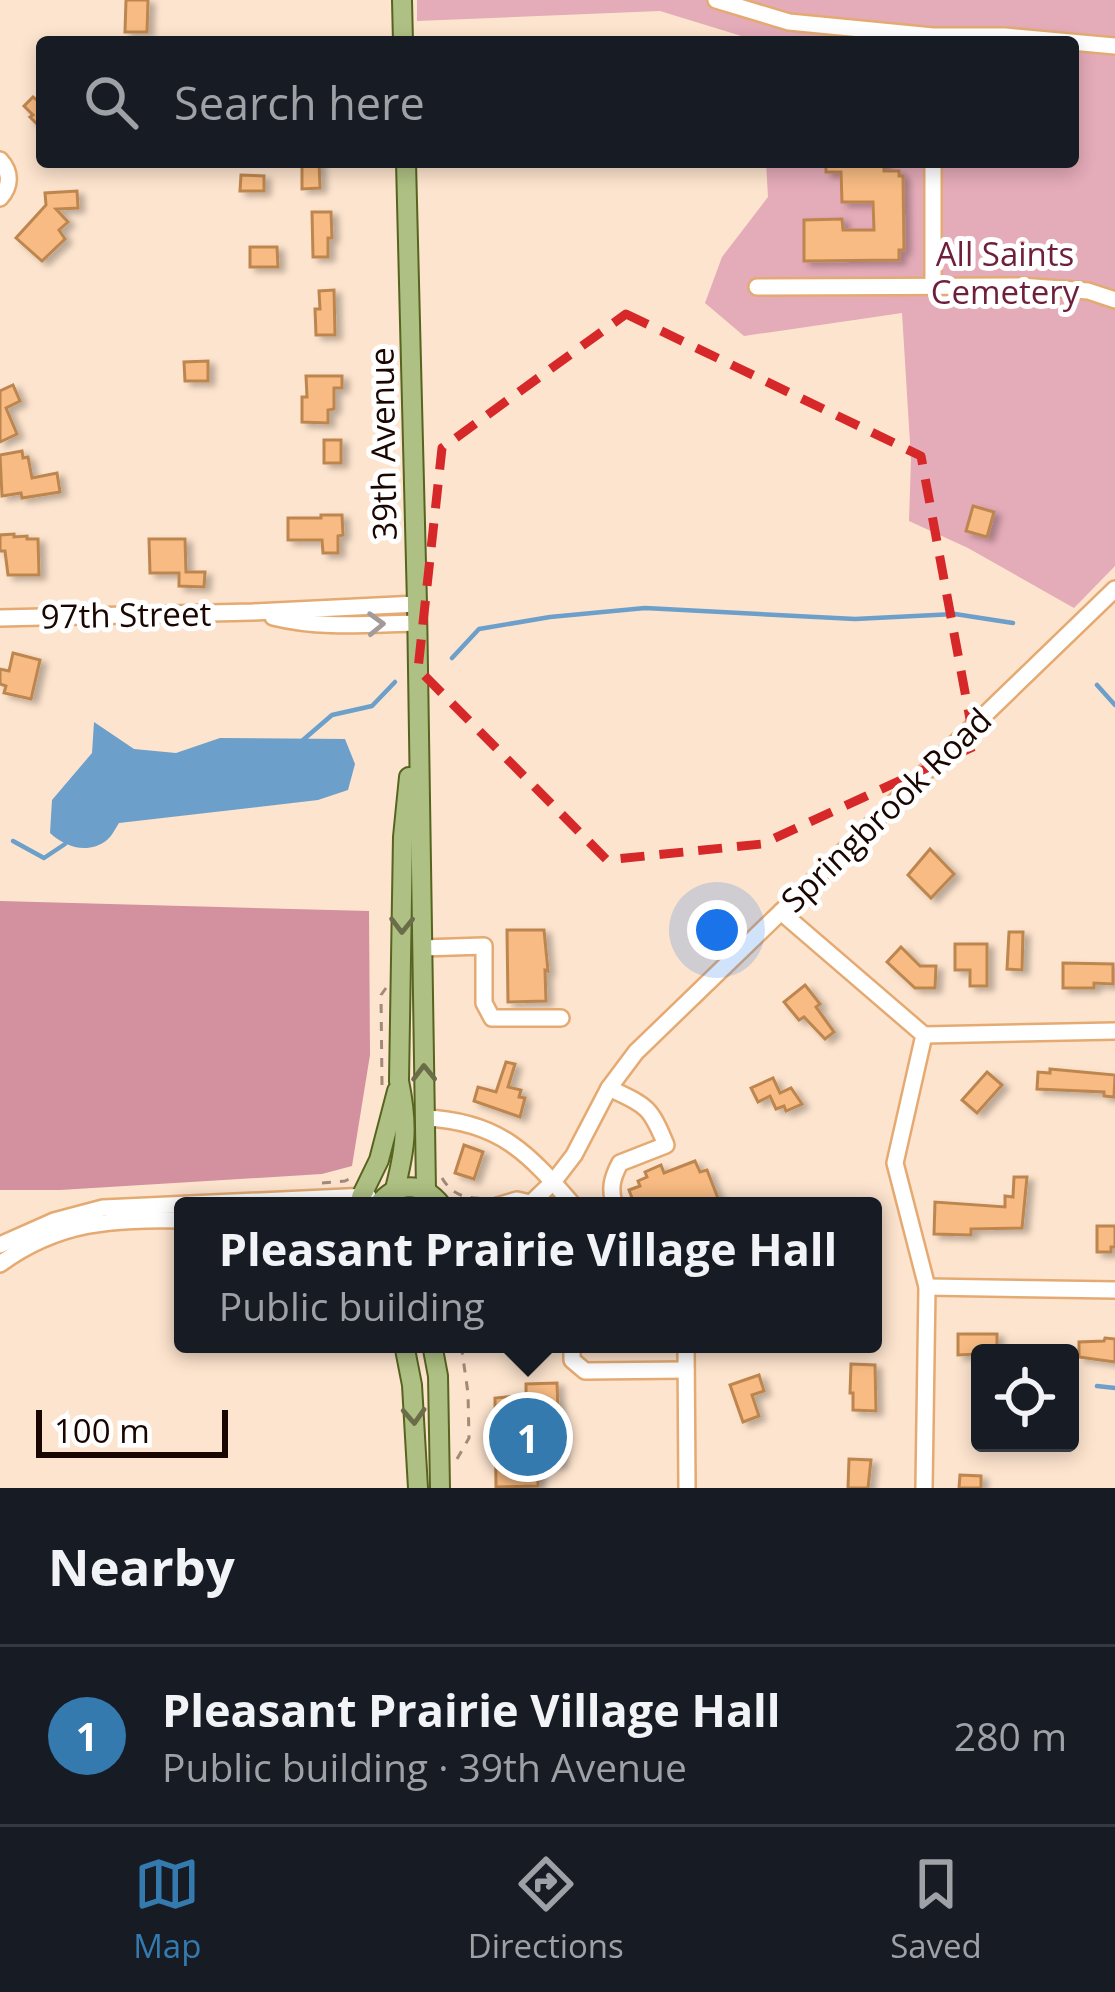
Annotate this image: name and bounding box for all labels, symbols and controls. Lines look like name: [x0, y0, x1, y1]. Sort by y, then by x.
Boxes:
search box: [36, 36, 1079, 168]
icon: search: [78, 69, 144, 135]
text: Search here: [174, 72, 425, 133]
park label: All Saints Cemetery: [931, 231, 1080, 314]
street label: 39th Avenue: [358, 347, 407, 541]
street label: 97th Street: [40, 591, 212, 638]
one-way arrow: [367, 611, 386, 637]
street label: Springbrook Road: [771, 697, 1001, 922]
your location: [687, 900, 747, 960]
one-way arrow: [389, 916, 415, 935]
one-way arrow: [412, 1063, 438, 1082]
popup: [174, 1197, 882, 1353]
text: Pleasant Prairie Village Hall: [219, 1218, 837, 1279]
text: Public building: [219, 1279, 485, 1332]
map controls: [971, 1344, 1079, 1452]
button: locate: [971, 1344, 1079, 1452]
pin: 1: [489, 1392, 567, 1482]
scale bar: [36, 1404, 228, 1457]
one-way arrow: [401, 1407, 427, 1426]
text: 100 m: [54, 1408, 150, 1453]
text: Nearby: [48, 1531, 235, 1601]
text: Pleasant Prairie Village Hall: [162, 1679, 781, 1740]
text: 1: [76, 1709, 98, 1762]
text: 280 m: [954, 1709, 1067, 1762]
text: Public building · 39th Avenue: [162, 1740, 687, 1793]
tab: Map: [133, 1851, 201, 1968]
tab: Directions: [468, 1851, 624, 1968]
tab: Saved: [890, 1851, 982, 1968]

